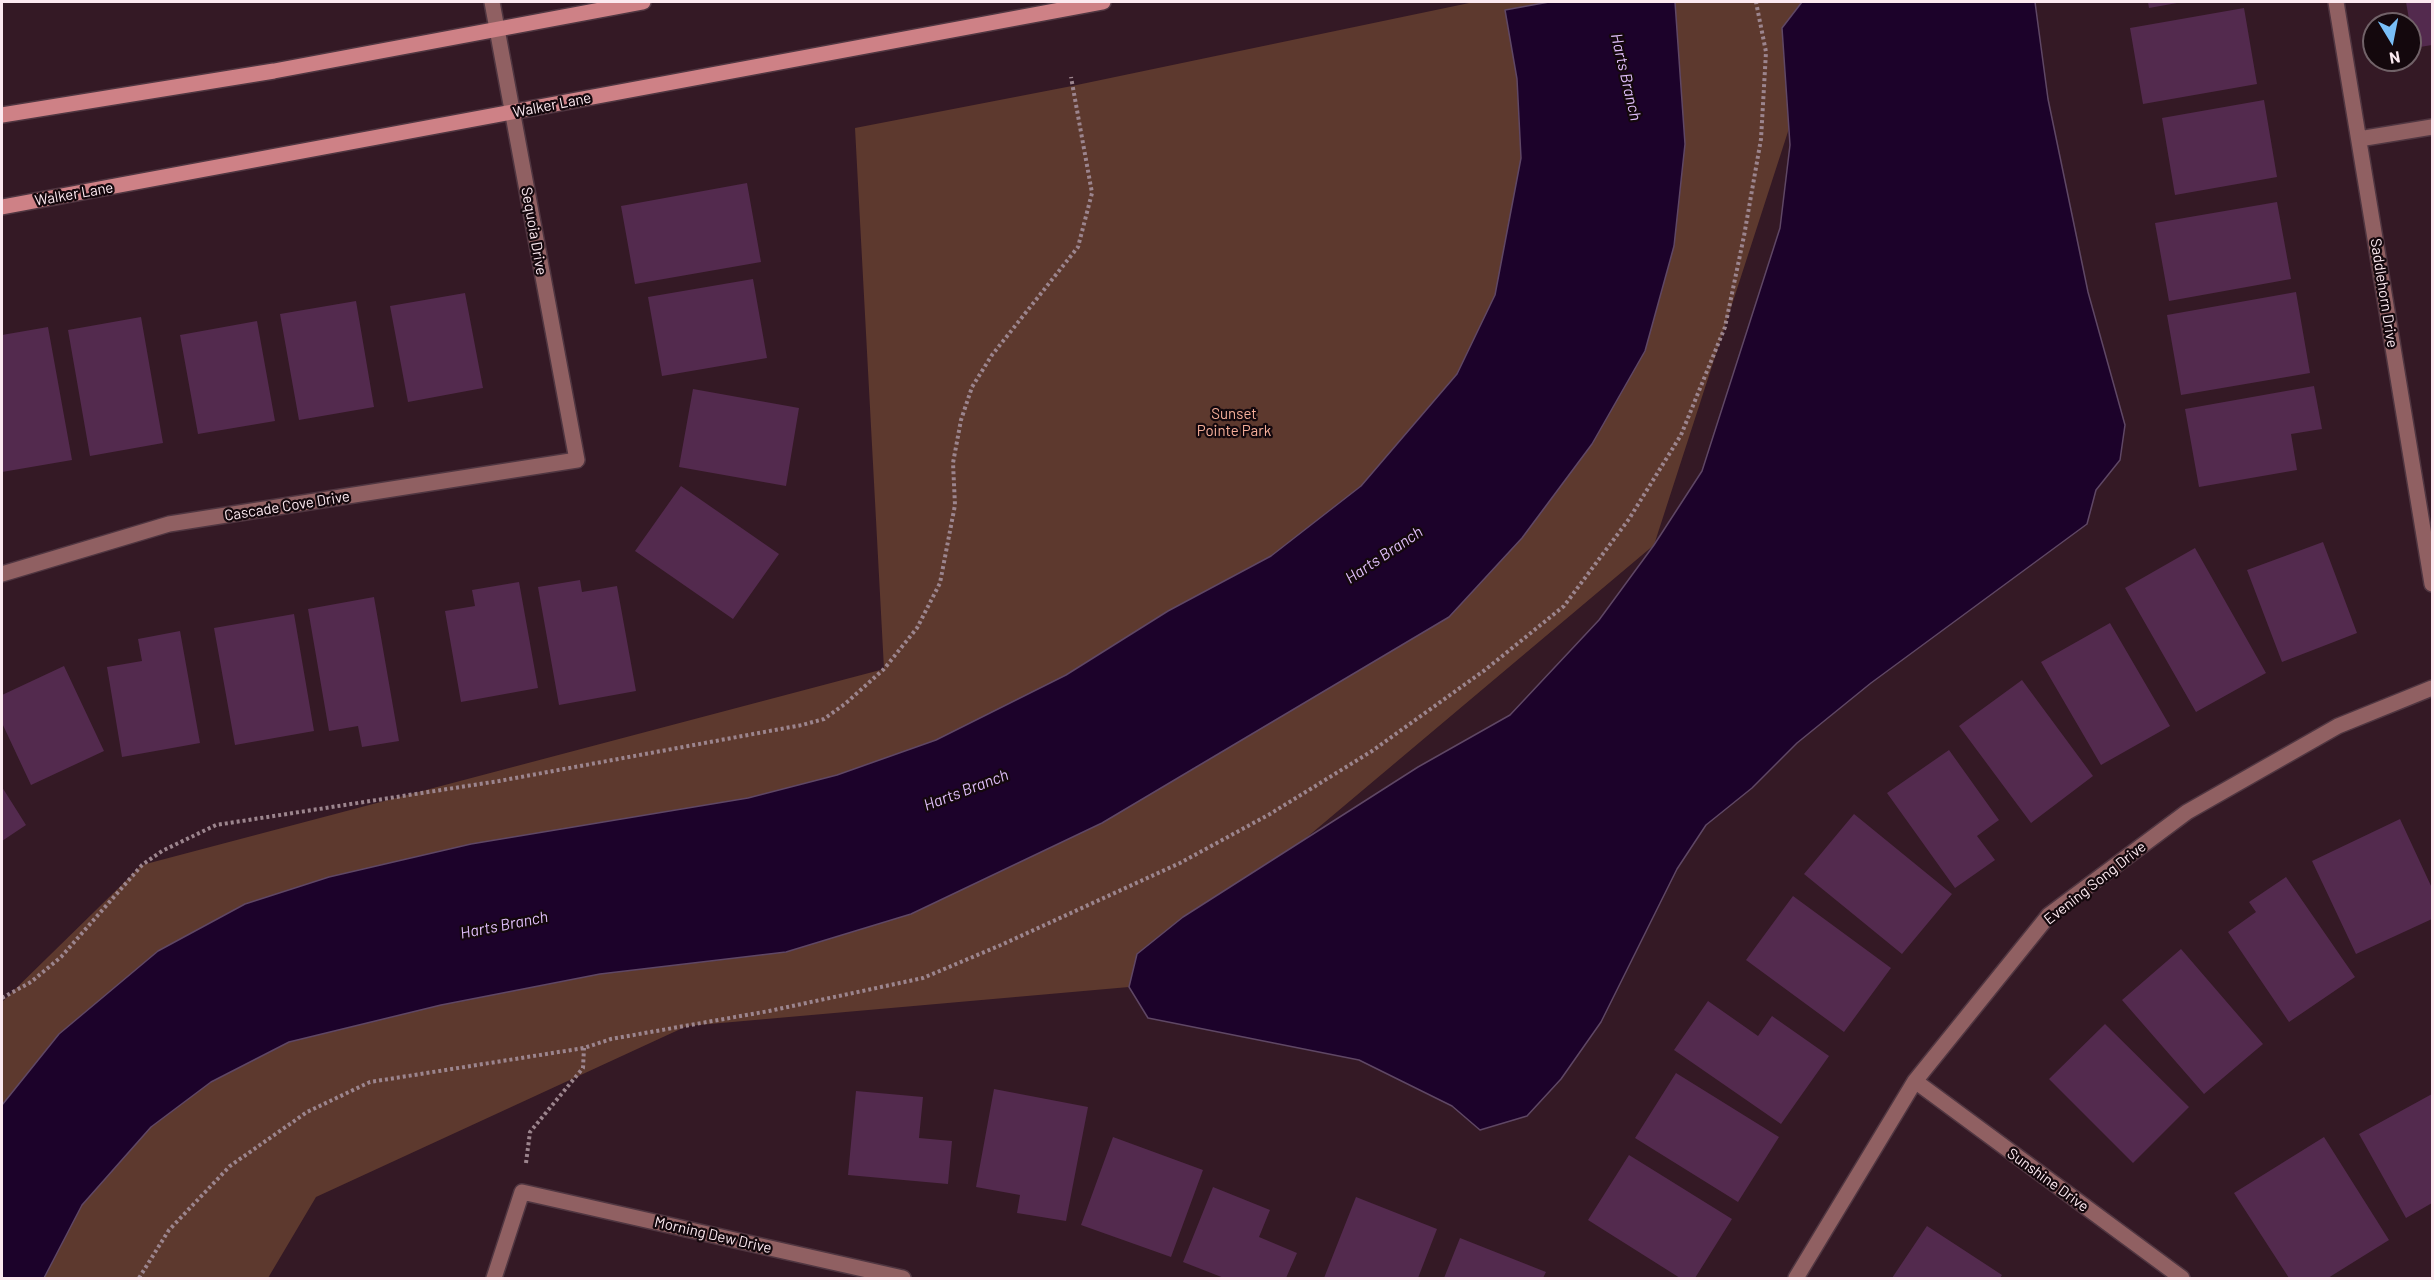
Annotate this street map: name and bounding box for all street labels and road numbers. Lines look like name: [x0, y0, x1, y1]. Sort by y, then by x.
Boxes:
street label: Walker Lane: [511, 89, 593, 121]
street label: Walker Lane: [33, 178, 115, 210]
street label: Sequoia Drive: [517, 186, 551, 276]
street label: Saddlehorn Drive: [2366, 237, 2402, 349]
street label: Cascade Cove Drive: [223, 487, 351, 525]
street label: Evening Song Drive: [2040, 838, 2150, 928]
street label: Sunshine Drive: [2004, 1144, 2092, 1216]
street label: Morning Dew Drive: [653, 1213, 773, 1257]

